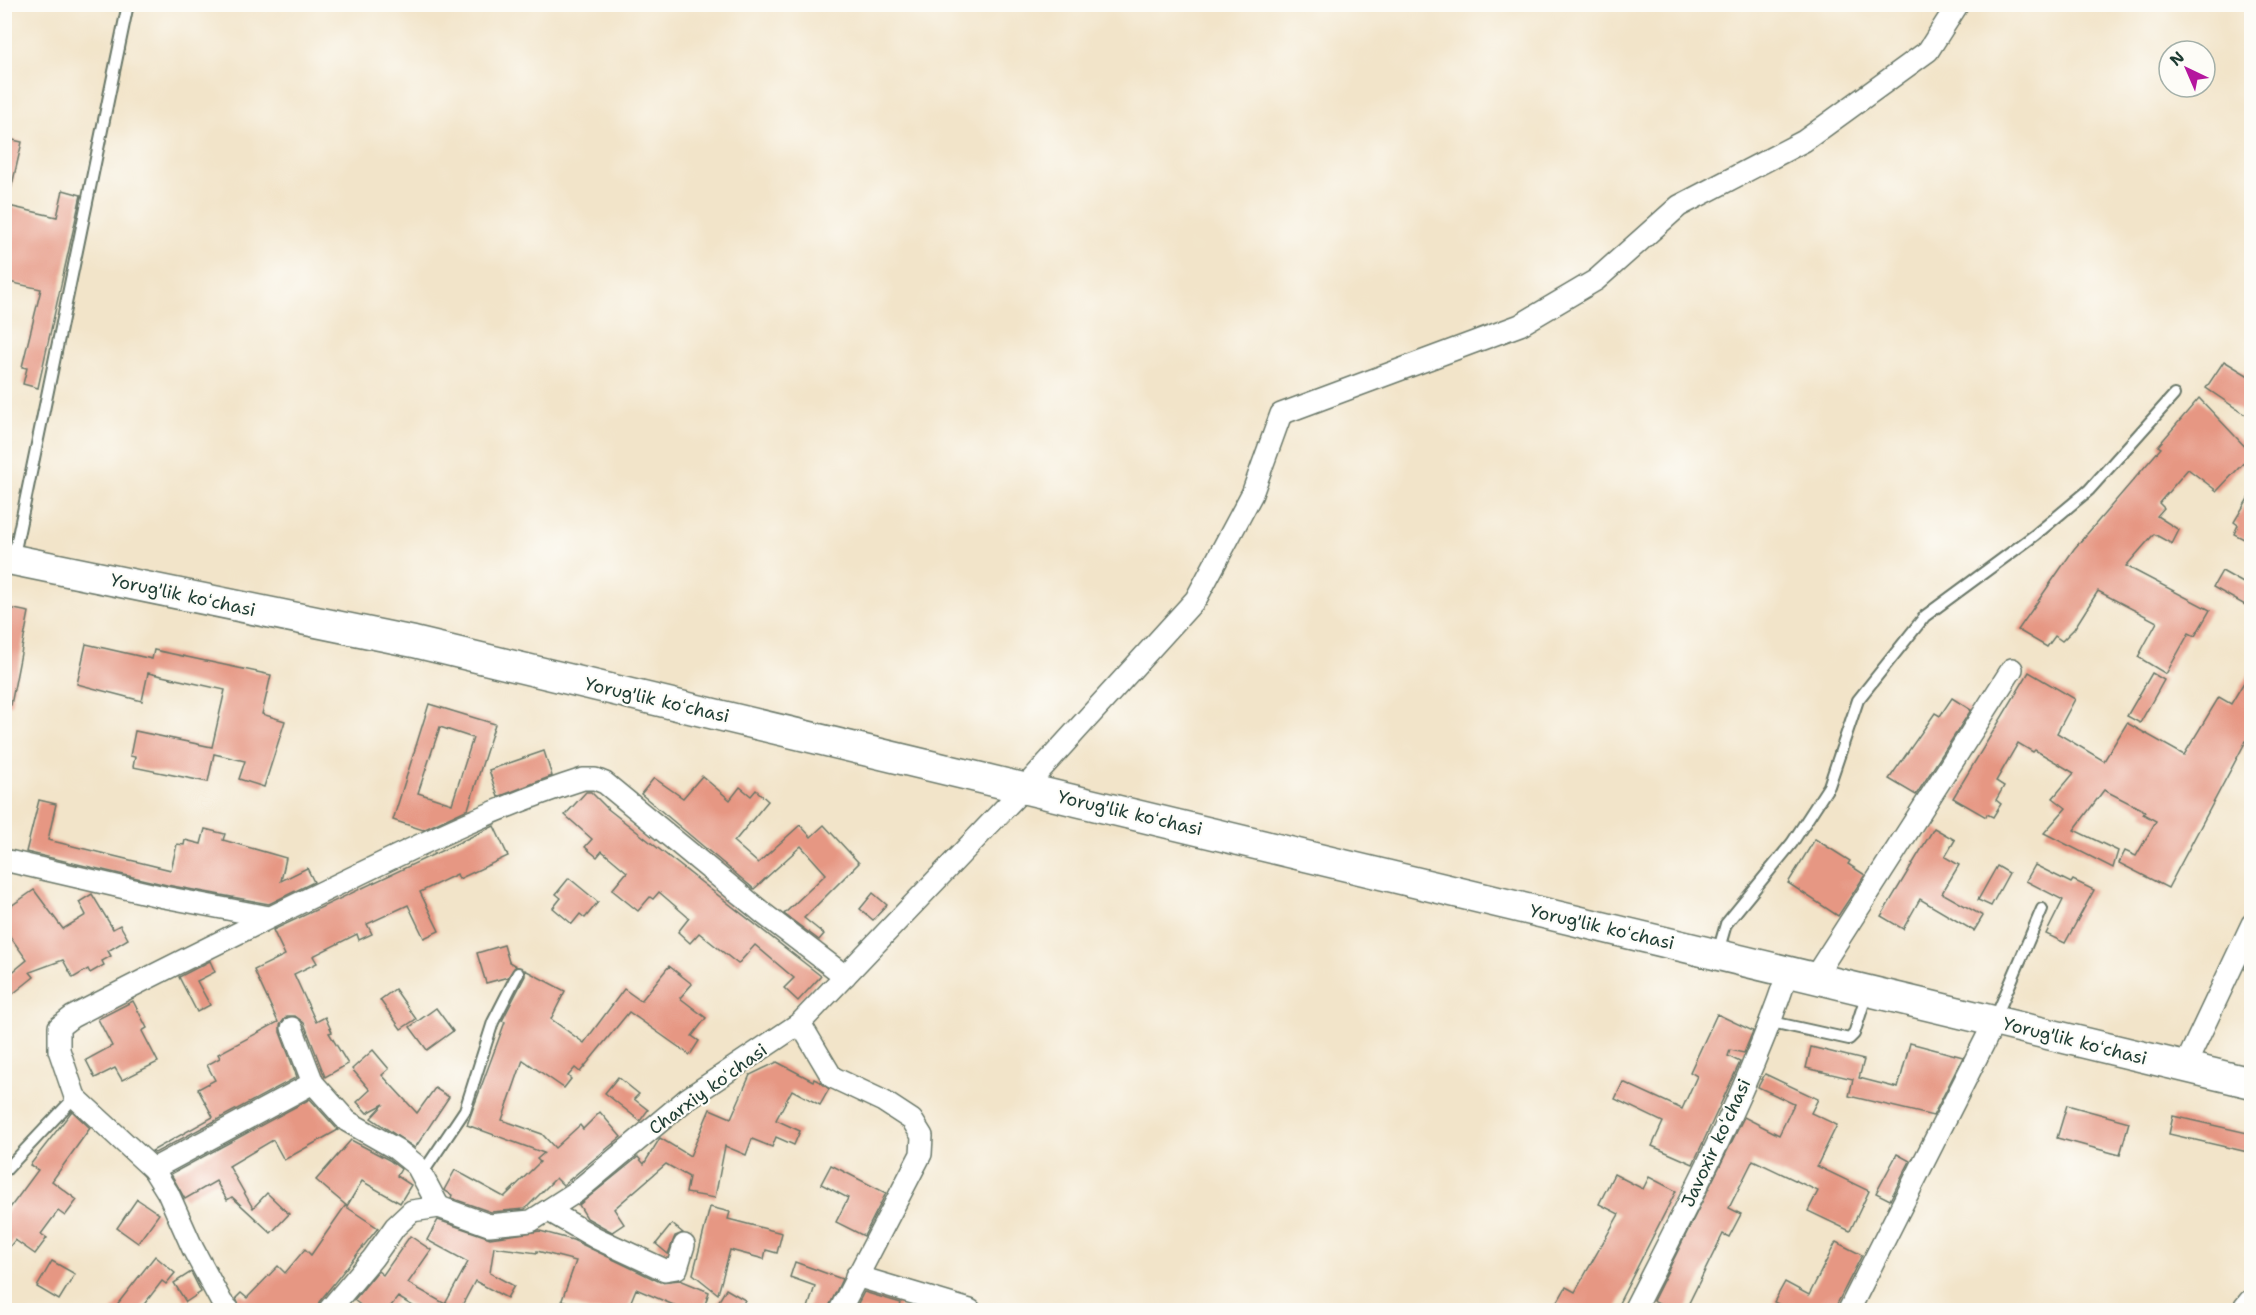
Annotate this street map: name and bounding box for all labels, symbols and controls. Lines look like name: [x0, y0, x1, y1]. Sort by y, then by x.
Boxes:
north arrow: [2157, 39, 2217, 99]
text: N: [2165, 47, 2189, 71]
street label: Yorug'lik koʻchasi: [108, 568, 258, 622]
street label: Yorug'lik koʻchasi: [582, 672, 732, 728]
street label: Yorug'lik koʻchasi: [1055, 785, 1205, 841]
street label: Yorug'lik koʻchasi: [1527, 899, 1677, 955]
street label: Yorug'lik koʻchasi: [2000, 1011, 2150, 1071]
street label: Charxiy koʻchasi: [644, 1038, 772, 1140]
street label: Javoxir koʻchasi: [1676, 1075, 1756, 1211]

